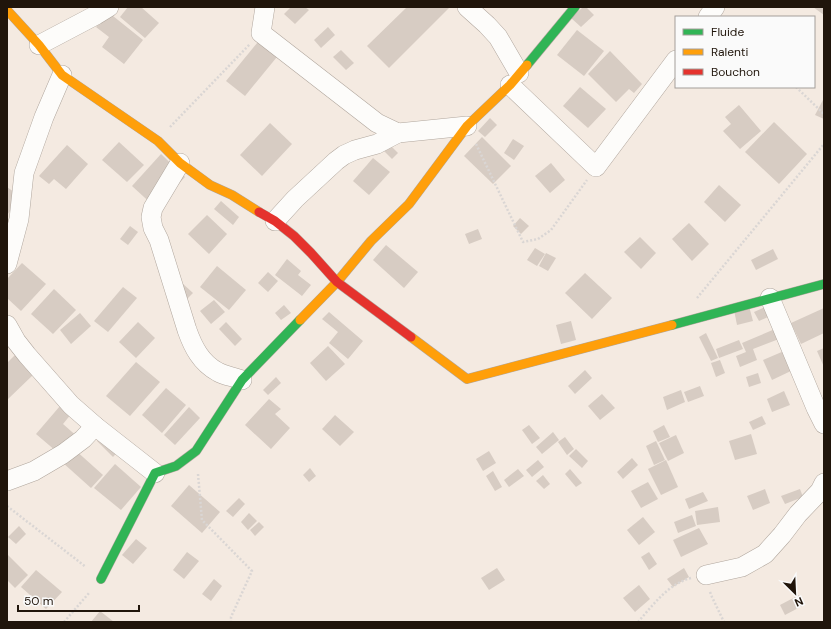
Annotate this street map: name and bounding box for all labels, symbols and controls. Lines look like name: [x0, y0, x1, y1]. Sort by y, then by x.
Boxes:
legend: [675, 16, 815, 88]
text: Fluide: [711, 24, 744, 40]
text: Ralenti: [711, 44, 749, 60]
text: Bouchon: [711, 64, 760, 80]
north arrow: [775, 573, 815, 613]
scale bar: [18, 587, 139, 613]
text: 50 m: [24, 593, 53, 609]
text: N: [793, 594, 806, 610]

